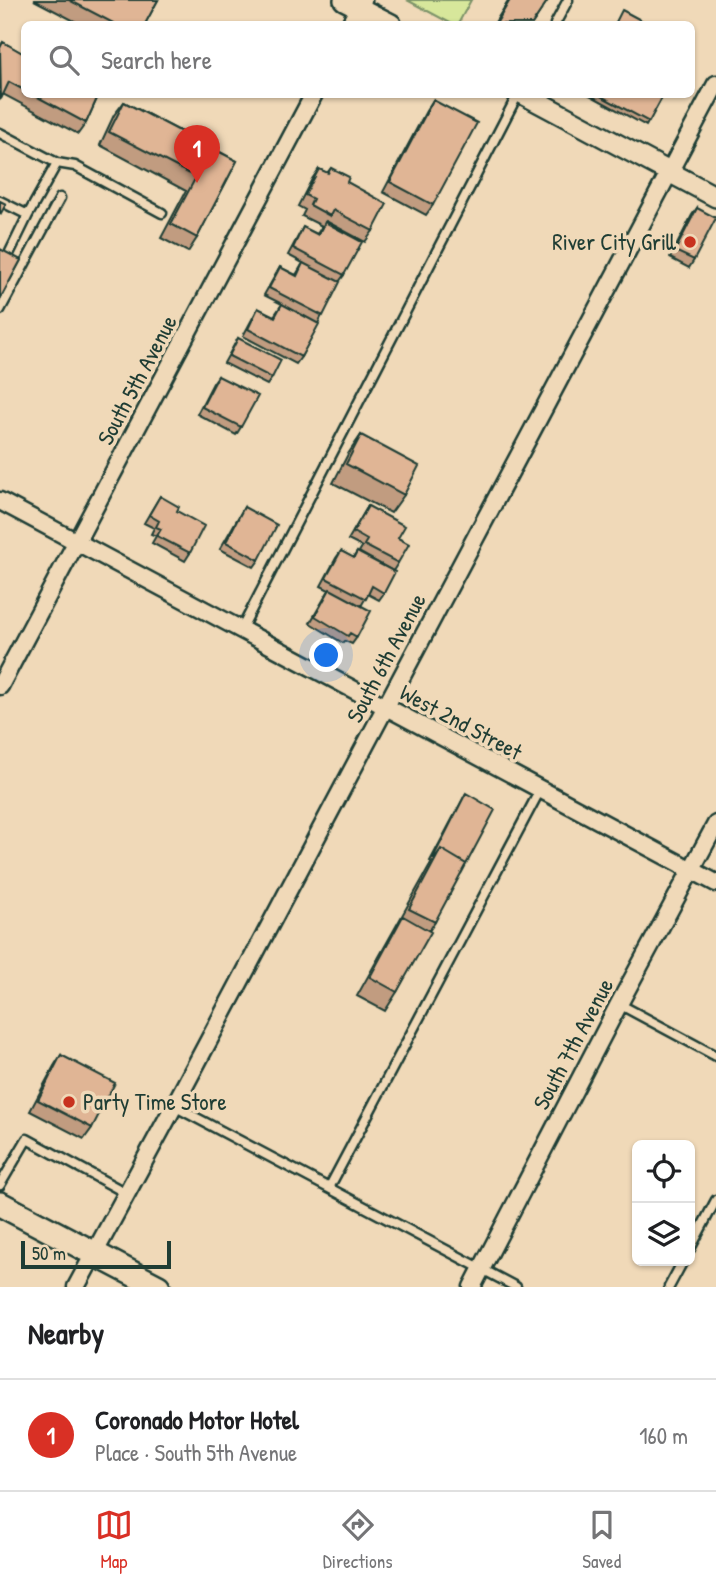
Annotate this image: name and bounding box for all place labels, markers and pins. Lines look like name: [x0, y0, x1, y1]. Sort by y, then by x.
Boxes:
pin: 1: [174, 125, 220, 183]
place label: River City Grill: [552, 226, 677, 257]
marker: River City Grill: [682, 234, 698, 250]
place label: Party Time Store: [83, 1086, 227, 1117]
marker: Party Time Store: [61, 1094, 77, 1110]

